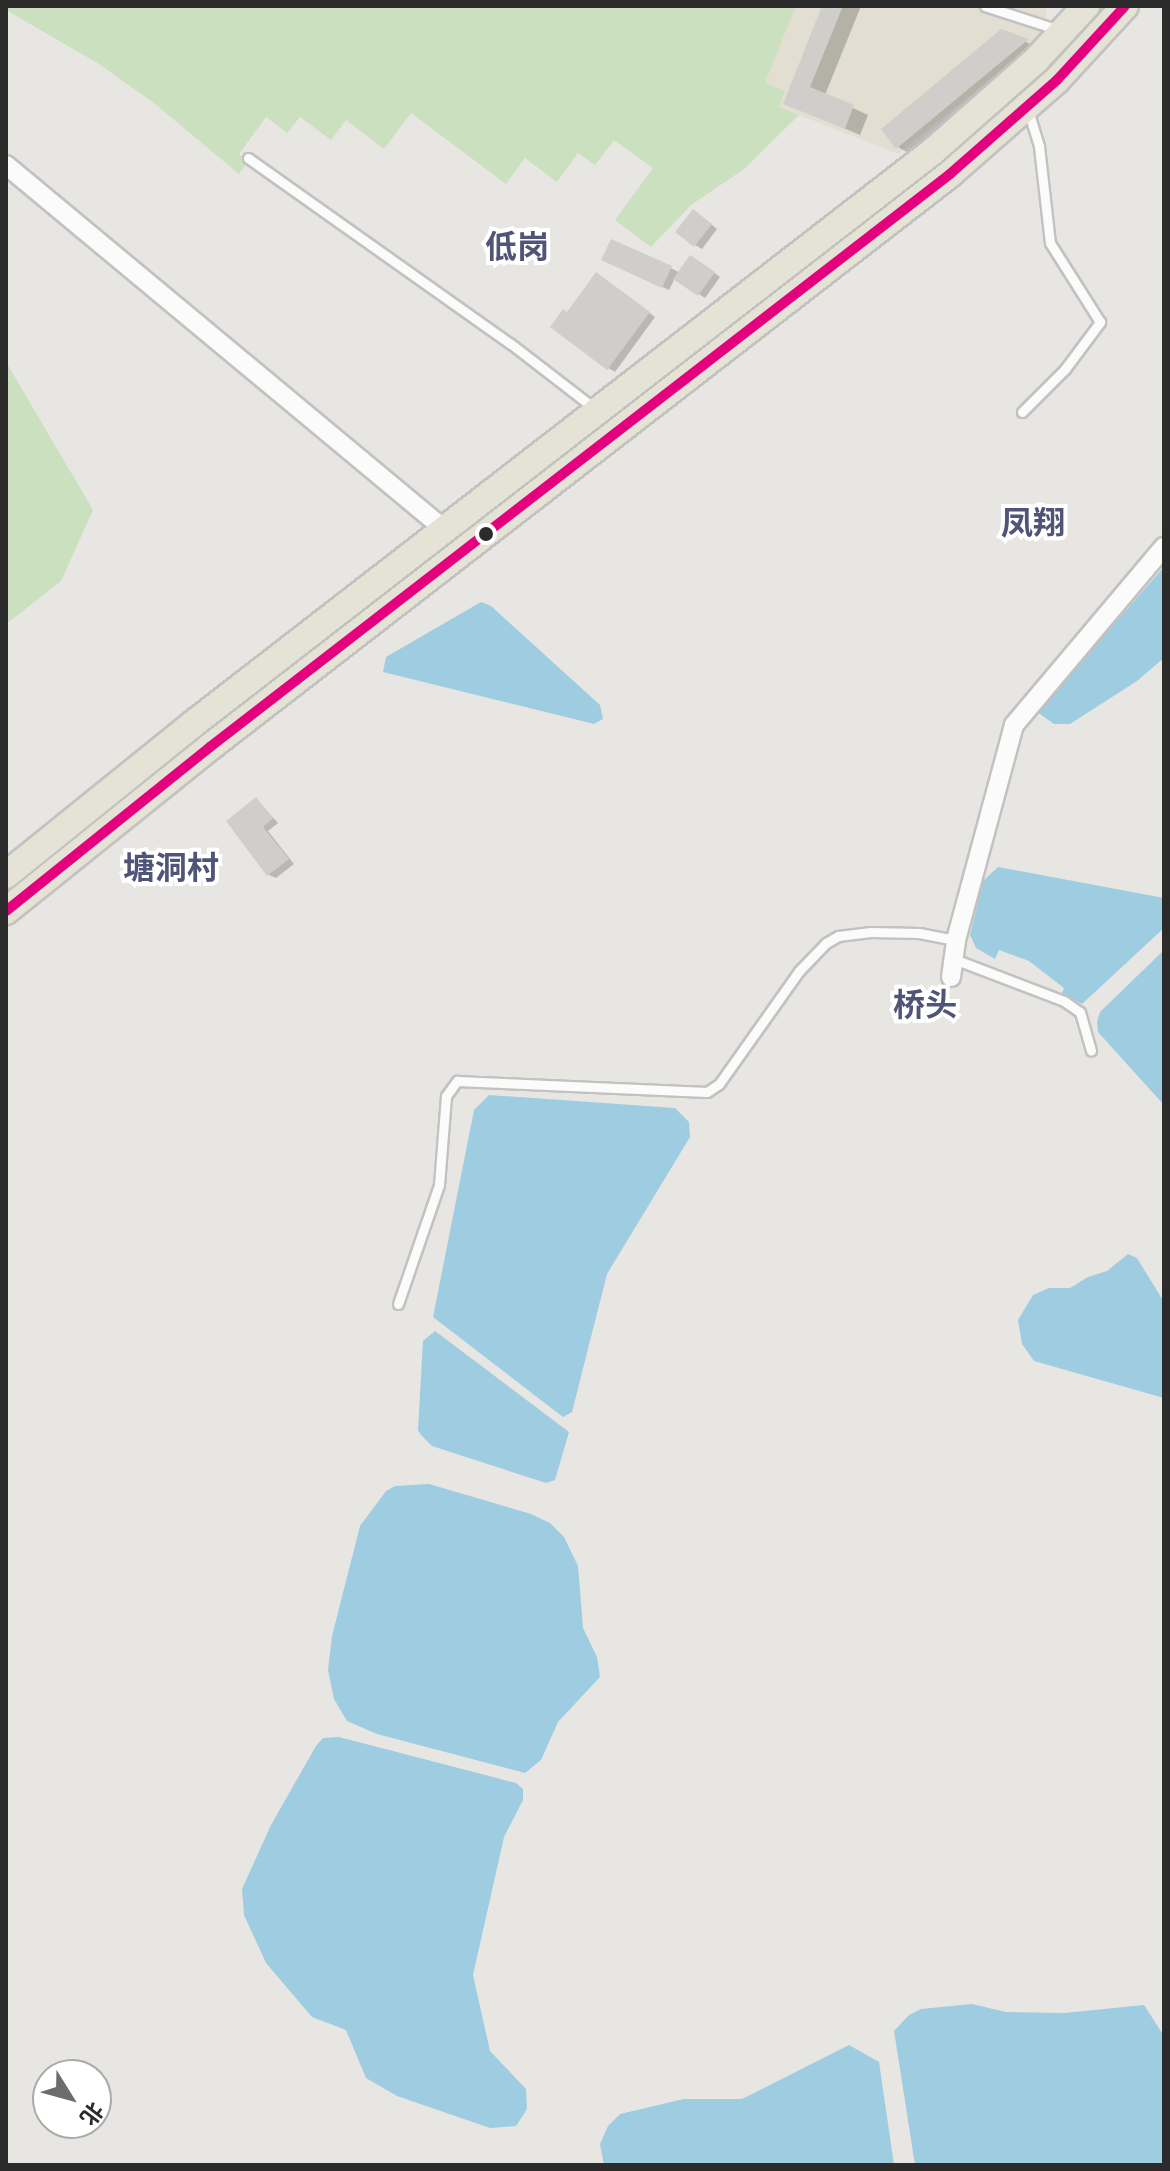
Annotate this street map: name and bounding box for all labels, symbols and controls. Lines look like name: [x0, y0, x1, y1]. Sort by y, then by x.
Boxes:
district label: 低岗: [485, 231, 549, 269]
district label: 凤翔: [1001, 507, 1065, 545]
unlabelled marker: [478, 526, 494, 542]
district label: 塘洞村: [123, 852, 219, 890]
district label: 桥头: [893, 989, 957, 1027]
north arrow: [32, 2059, 112, 2139]
text: 北: [73, 2096, 107, 2129]

